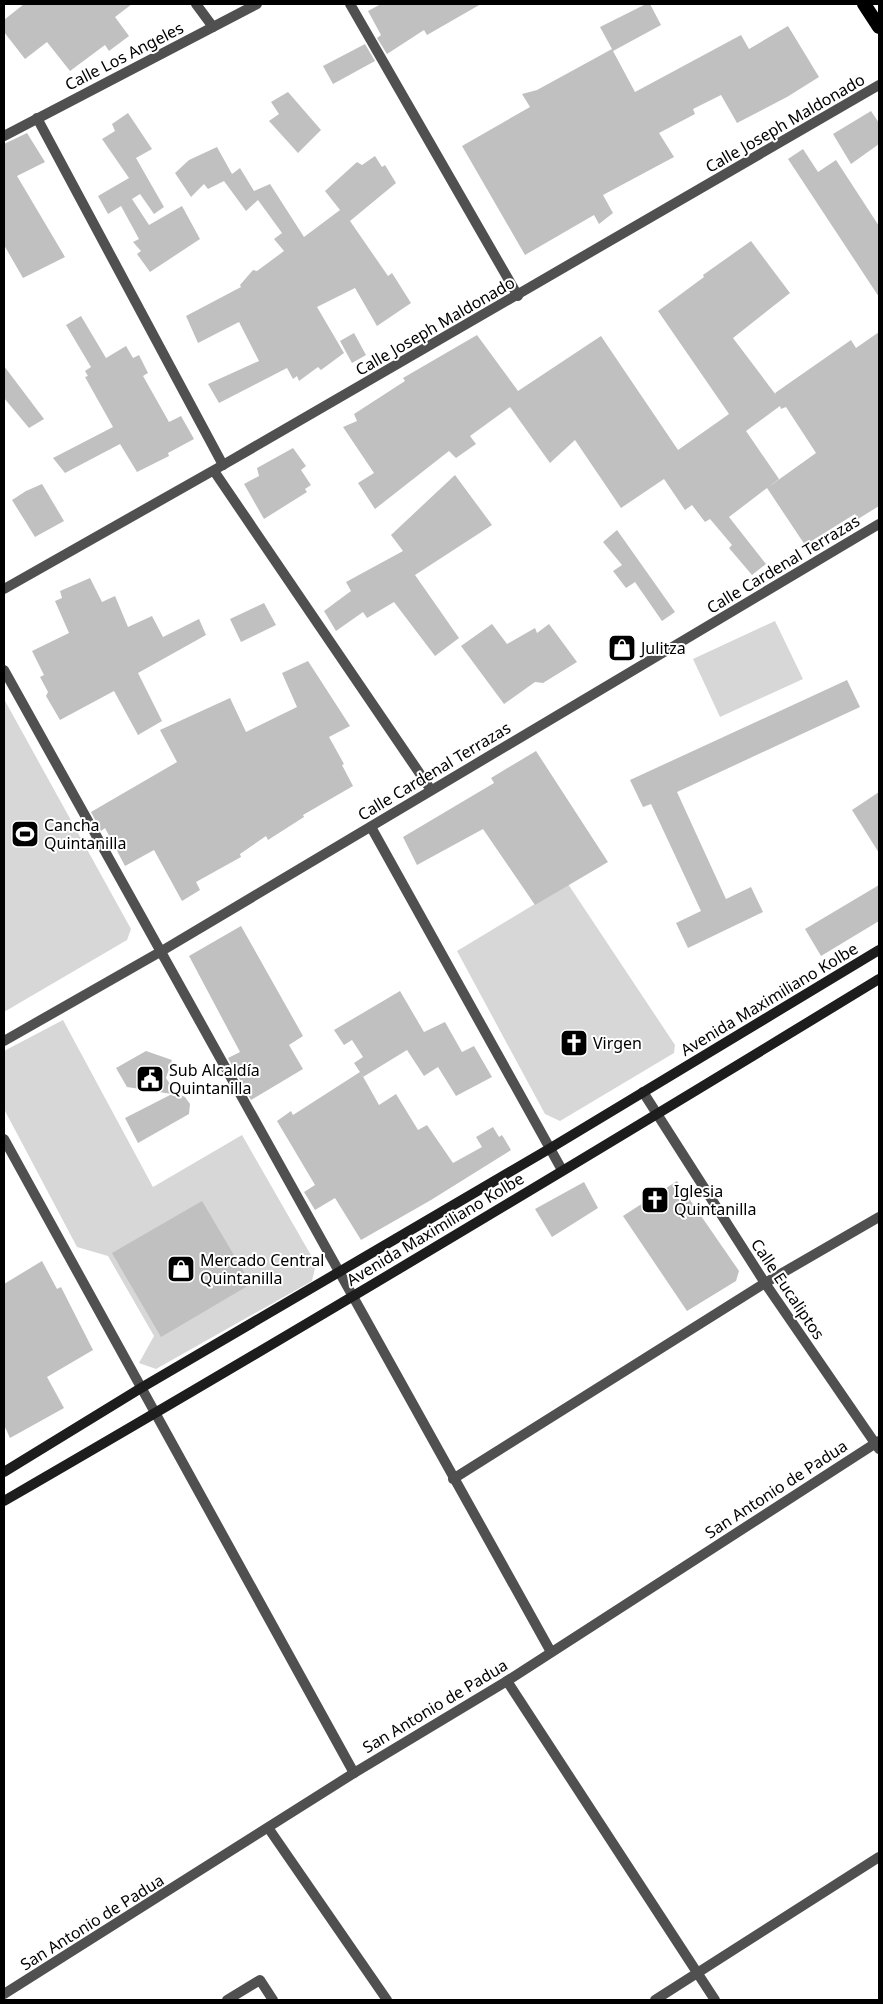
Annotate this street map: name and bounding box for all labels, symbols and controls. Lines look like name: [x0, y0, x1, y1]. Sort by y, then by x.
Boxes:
street label: Calle Los Angeles: [61, 17, 187, 95]
street label: Calle Joseph Maldonado: [701, 68, 869, 178]
street label: Calle Joseph Maldonado: [351, 271, 519, 381]
street label: Calle Cardenal Terrazas: [702, 510, 864, 618]
shop icon: Julitza: [607, 633, 637, 663]
place label: Julitza: [639, 637, 686, 659]
street label: Calle Cardenal Terrazas: [353, 717, 515, 825]
place label: Cancha Quintanilla: [44, 814, 126, 854]
sports icon: Cancha Quintanilla: [10, 819, 40, 849]
street label: Avenida Maximiliano Kolbe: [676, 937, 862, 1061]
church icon: Virgen: [559, 1028, 589, 1058]
place label: Virgen: [593, 1032, 642, 1054]
place label: Sub Alcaldía Quintanilla: [169, 1059, 260, 1099]
public building icon: Sub Alcaldía Quintanilla: [135, 1064, 165, 1094]
street label: Avenida Maximiliano Kolbe: [342, 1167, 528, 1291]
place label: Iglesia Quintanilla: [674, 1180, 756, 1220]
church icon: Iglesia Quintanilla: [640, 1185, 670, 1215]
street label: Calle Eucaliptos: [746, 1234, 830, 1344]
place label: Mercado Central Quintanilla: [200, 1249, 324, 1289]
shop icon: Mercado Central Quintanilla: [166, 1254, 196, 1284]
street label: San Antonio de Padua: [701, 1435, 851, 1543]
street label: San Antonio de Padua: [358, 1654, 512, 1758]
street label: San Antonio de Padua: [16, 1869, 168, 1975]

